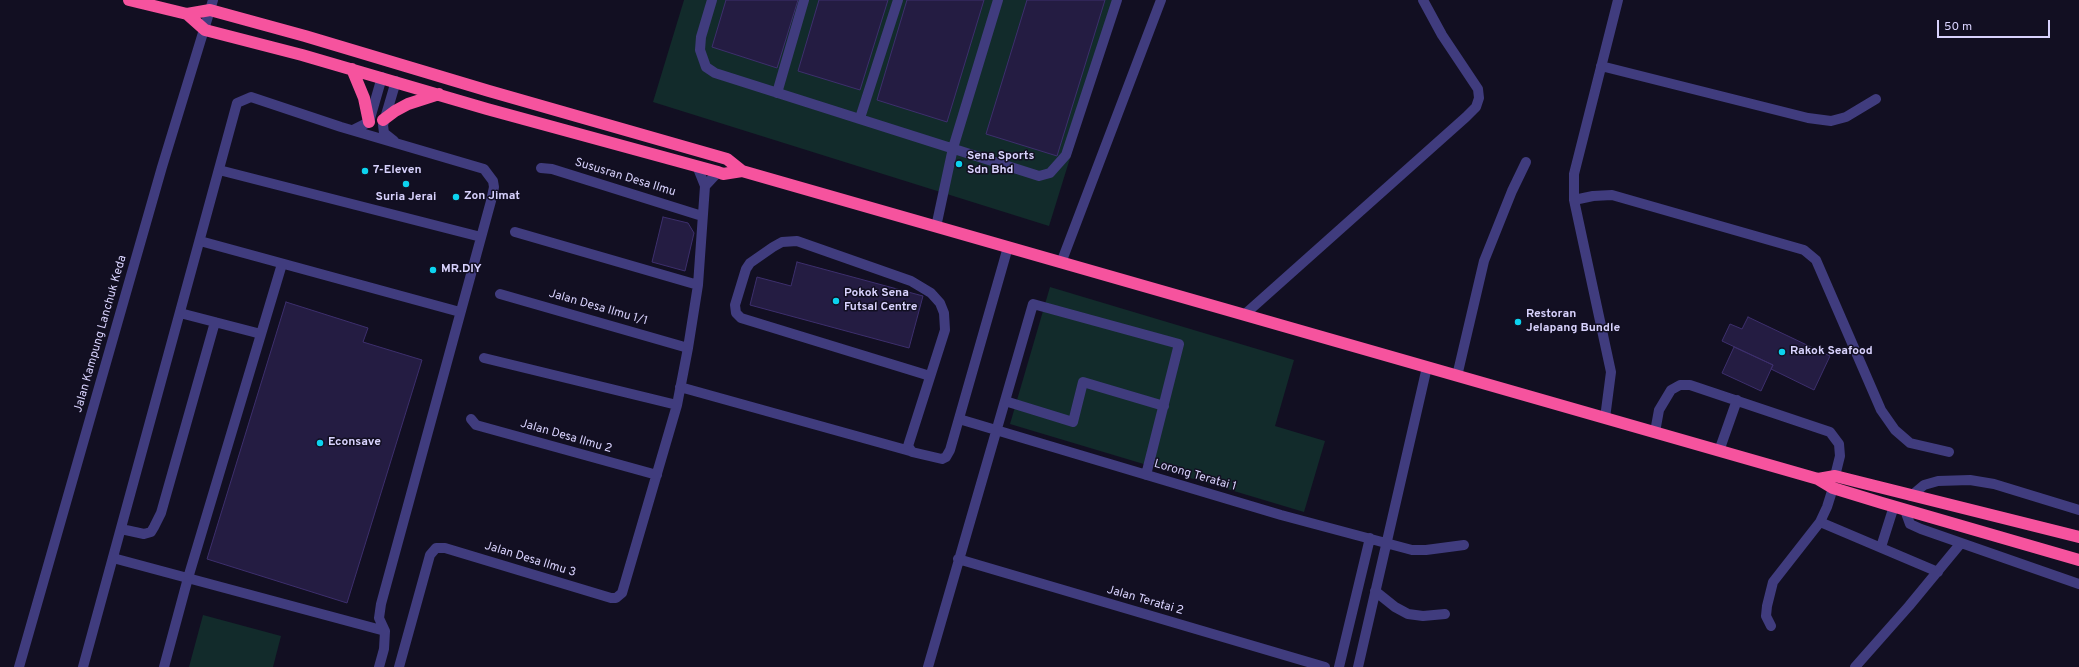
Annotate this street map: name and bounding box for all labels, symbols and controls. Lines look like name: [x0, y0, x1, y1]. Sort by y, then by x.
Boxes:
scale bar: [1939, 12, 2052, 38]
text: 50 m: [1944, 19, 1972, 35]
place label: Sena Sports Sdn Bhd: [967, 150, 1034, 178]
street label: Sususran Desa Ilmu: [573, 156, 677, 200]
marker: Sena Sports Sdn Bhd: [954, 159, 964, 169]
place label: 7-Eleven: [373, 164, 422, 178]
marker: 7-Eleven: [360, 166, 370, 176]
marker: Suria Jerai: [401, 179, 411, 189]
place label: Zon Jimat: [464, 190, 520, 204]
place label: Suria Jerai: [376, 191, 436, 205]
marker: Zon Jimat: [451, 192, 461, 202]
street label: Jalan Kampung Lanchuk Keda: [72, 254, 130, 414]
place label: MR.DIY: [441, 263, 482, 277]
marker: MR.DIY: [428, 265, 438, 275]
street label: Jalan Desa Ilmu 1/1: [547, 287, 649, 329]
place label: Pokok Sena Futsal Centre: [844, 287, 917, 315]
marker: Pokok Sena Futsal Centre: [831, 296, 841, 306]
place label: Restoran Jelapang Bundle: [1526, 308, 1620, 336]
marker: Restoran Jelapang Bundle: [1513, 317, 1523, 327]
place label: Rakok Seafood: [1790, 345, 1873, 359]
marker: Rakok Seafood: [1777, 347, 1787, 357]
street label: Jalan Desa Ilmu 2: [518, 417, 614, 457]
place label: Econsave: [328, 436, 381, 450]
marker: Econsave: [315, 438, 325, 448]
street label: Lorong Teratai 1: [1152, 457, 1238, 495]
street label: Jalan Desa Ilmu 3: [483, 539, 577, 581]
street label: Jalan Teratai 2: [1105, 583, 1185, 619]

